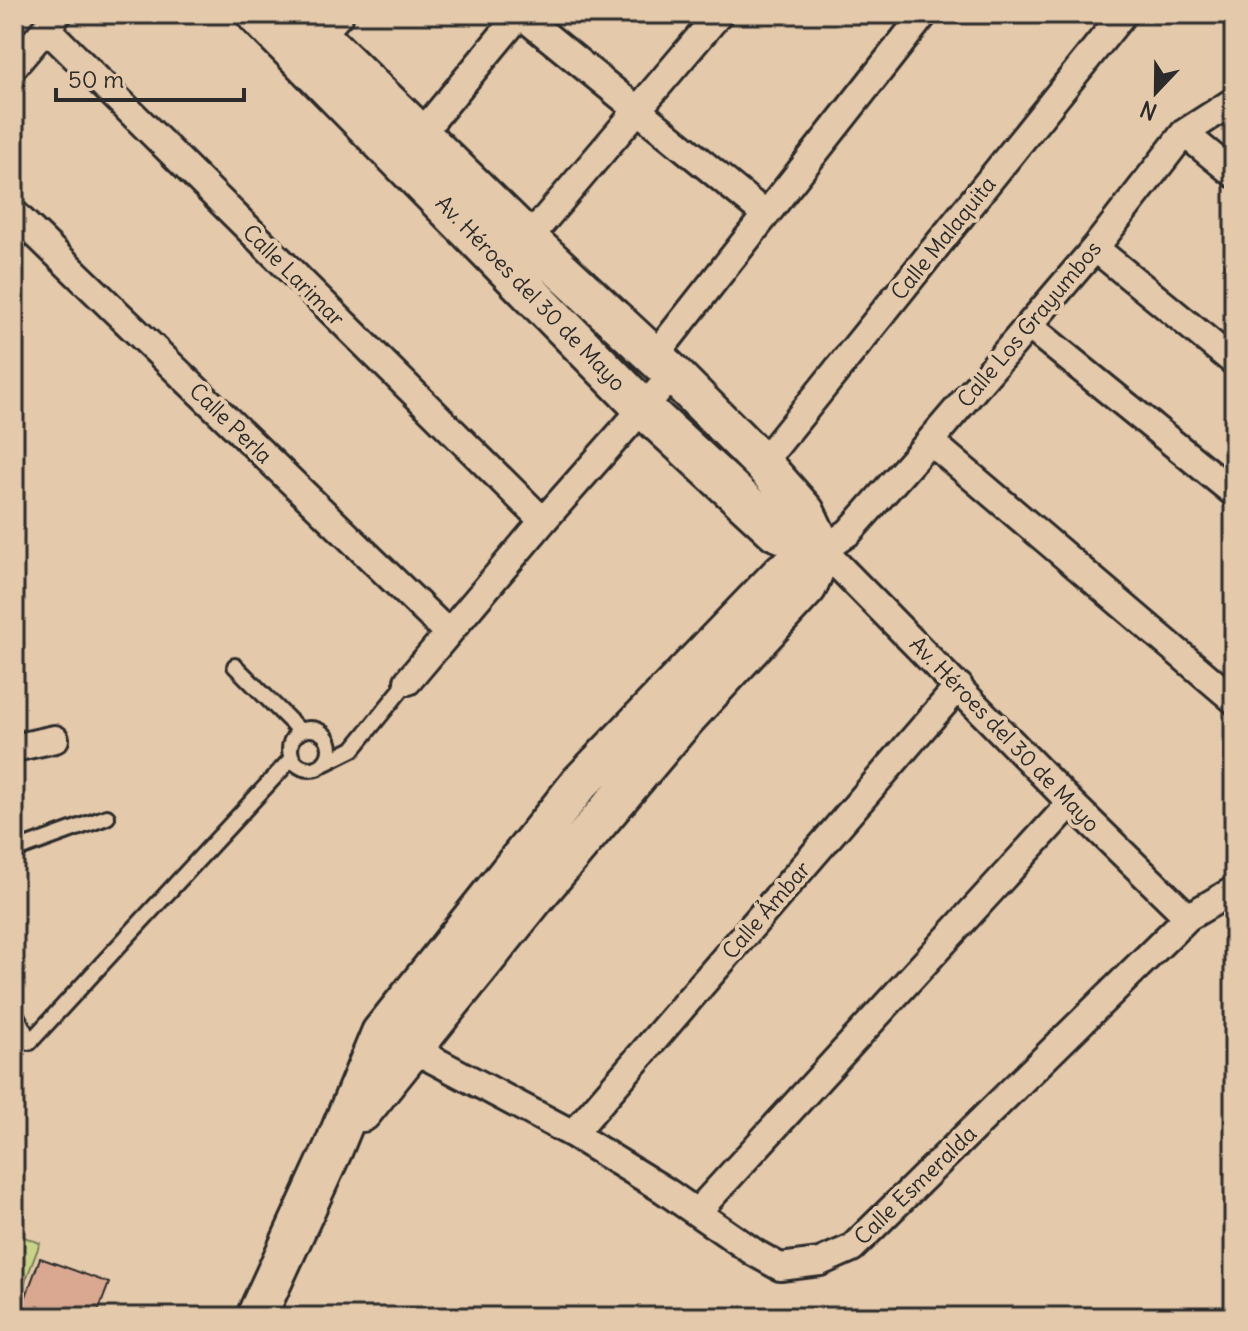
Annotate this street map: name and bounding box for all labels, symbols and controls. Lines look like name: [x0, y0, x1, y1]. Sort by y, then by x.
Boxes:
scale bar: [56, 52, 244, 102]
north arrow: [1116, 52, 1196, 132]
text: 50 m: [68, 64, 124, 94]
text: N: [1136, 95, 1161, 126]
street label: Calle Malaquita: [884, 170, 1002, 306]
street label: Av. Héroes del 30 de Mayo: [430, 189, 632, 397]
street label: Calle Larimar: [237, 218, 351, 332]
street label: Calle Los Grayumbos: [951, 235, 1107, 413]
street label: Calle Perla: [184, 377, 278, 469]
street label: Av. Héroes del 30 de Mayo: [904, 630, 1106, 838]
street label: Calle Ámbar: [716, 855, 816, 965]
street label: Calle Esmeralda: [848, 1119, 982, 1251]

